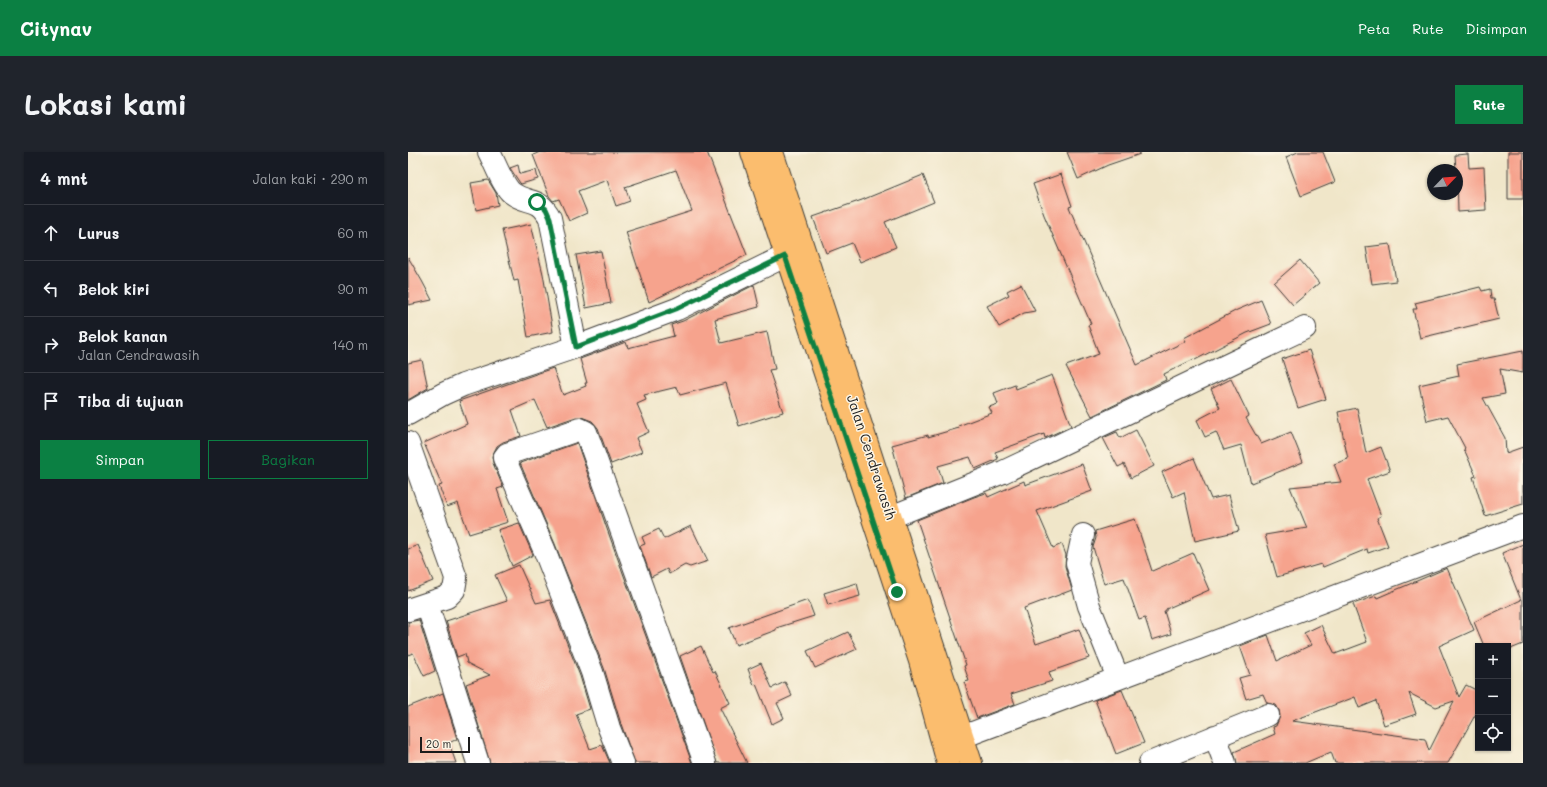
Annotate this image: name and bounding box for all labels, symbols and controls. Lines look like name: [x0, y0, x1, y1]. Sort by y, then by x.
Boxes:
text: Citynav: [20, 16, 92, 41]
text: Peta: [1358, 19, 1390, 38]
text: Rute: [1412, 19, 1444, 38]
text: Disimpan: [1466, 19, 1527, 38]
button: Rute: [1455, 85, 1523, 124]
text: Lokasi kami: [24, 86, 187, 122]
north arrow: [1427, 164, 1463, 200]
text: 4 mnt: [40, 167, 88, 189]
text: Jalan kaki · 290 m: [253, 170, 368, 187]
route start: [528, 193, 546, 211]
icon: ahead: [40, 222, 62, 244]
text: Lurus: [78, 223, 119, 243]
text: 60 m: [338, 224, 368, 241]
icon: left: [40, 278, 62, 300]
text: Belok kiri: [78, 279, 150, 299]
text: 90 m: [338, 280, 368, 297]
text: Belok kanan: [78, 326, 167, 346]
icon: right: [40, 334, 62, 356]
text: 140 m: [332, 336, 368, 353]
text: Jalan Cendrawasih: [78, 346, 199, 363]
icon: arrive: [40, 390, 62, 412]
text: Tiba di tujuan: [78, 391, 183, 411]
street label: Jalan Cendrawasih: [843, 392, 901, 522]
button: Simpan: [40, 440, 200, 479]
button: Bagikan: [208, 440, 368, 479]
route end: [888, 583, 906, 601]
map controls: [1475, 643, 1511, 751]
button: +: [1475, 643, 1511, 679]
button: −: [1475, 679, 1511, 715]
button: locate: [1475, 715, 1511, 751]
scale bar: [420, 735, 470, 754]
text: 20 m: [426, 736, 451, 751]

